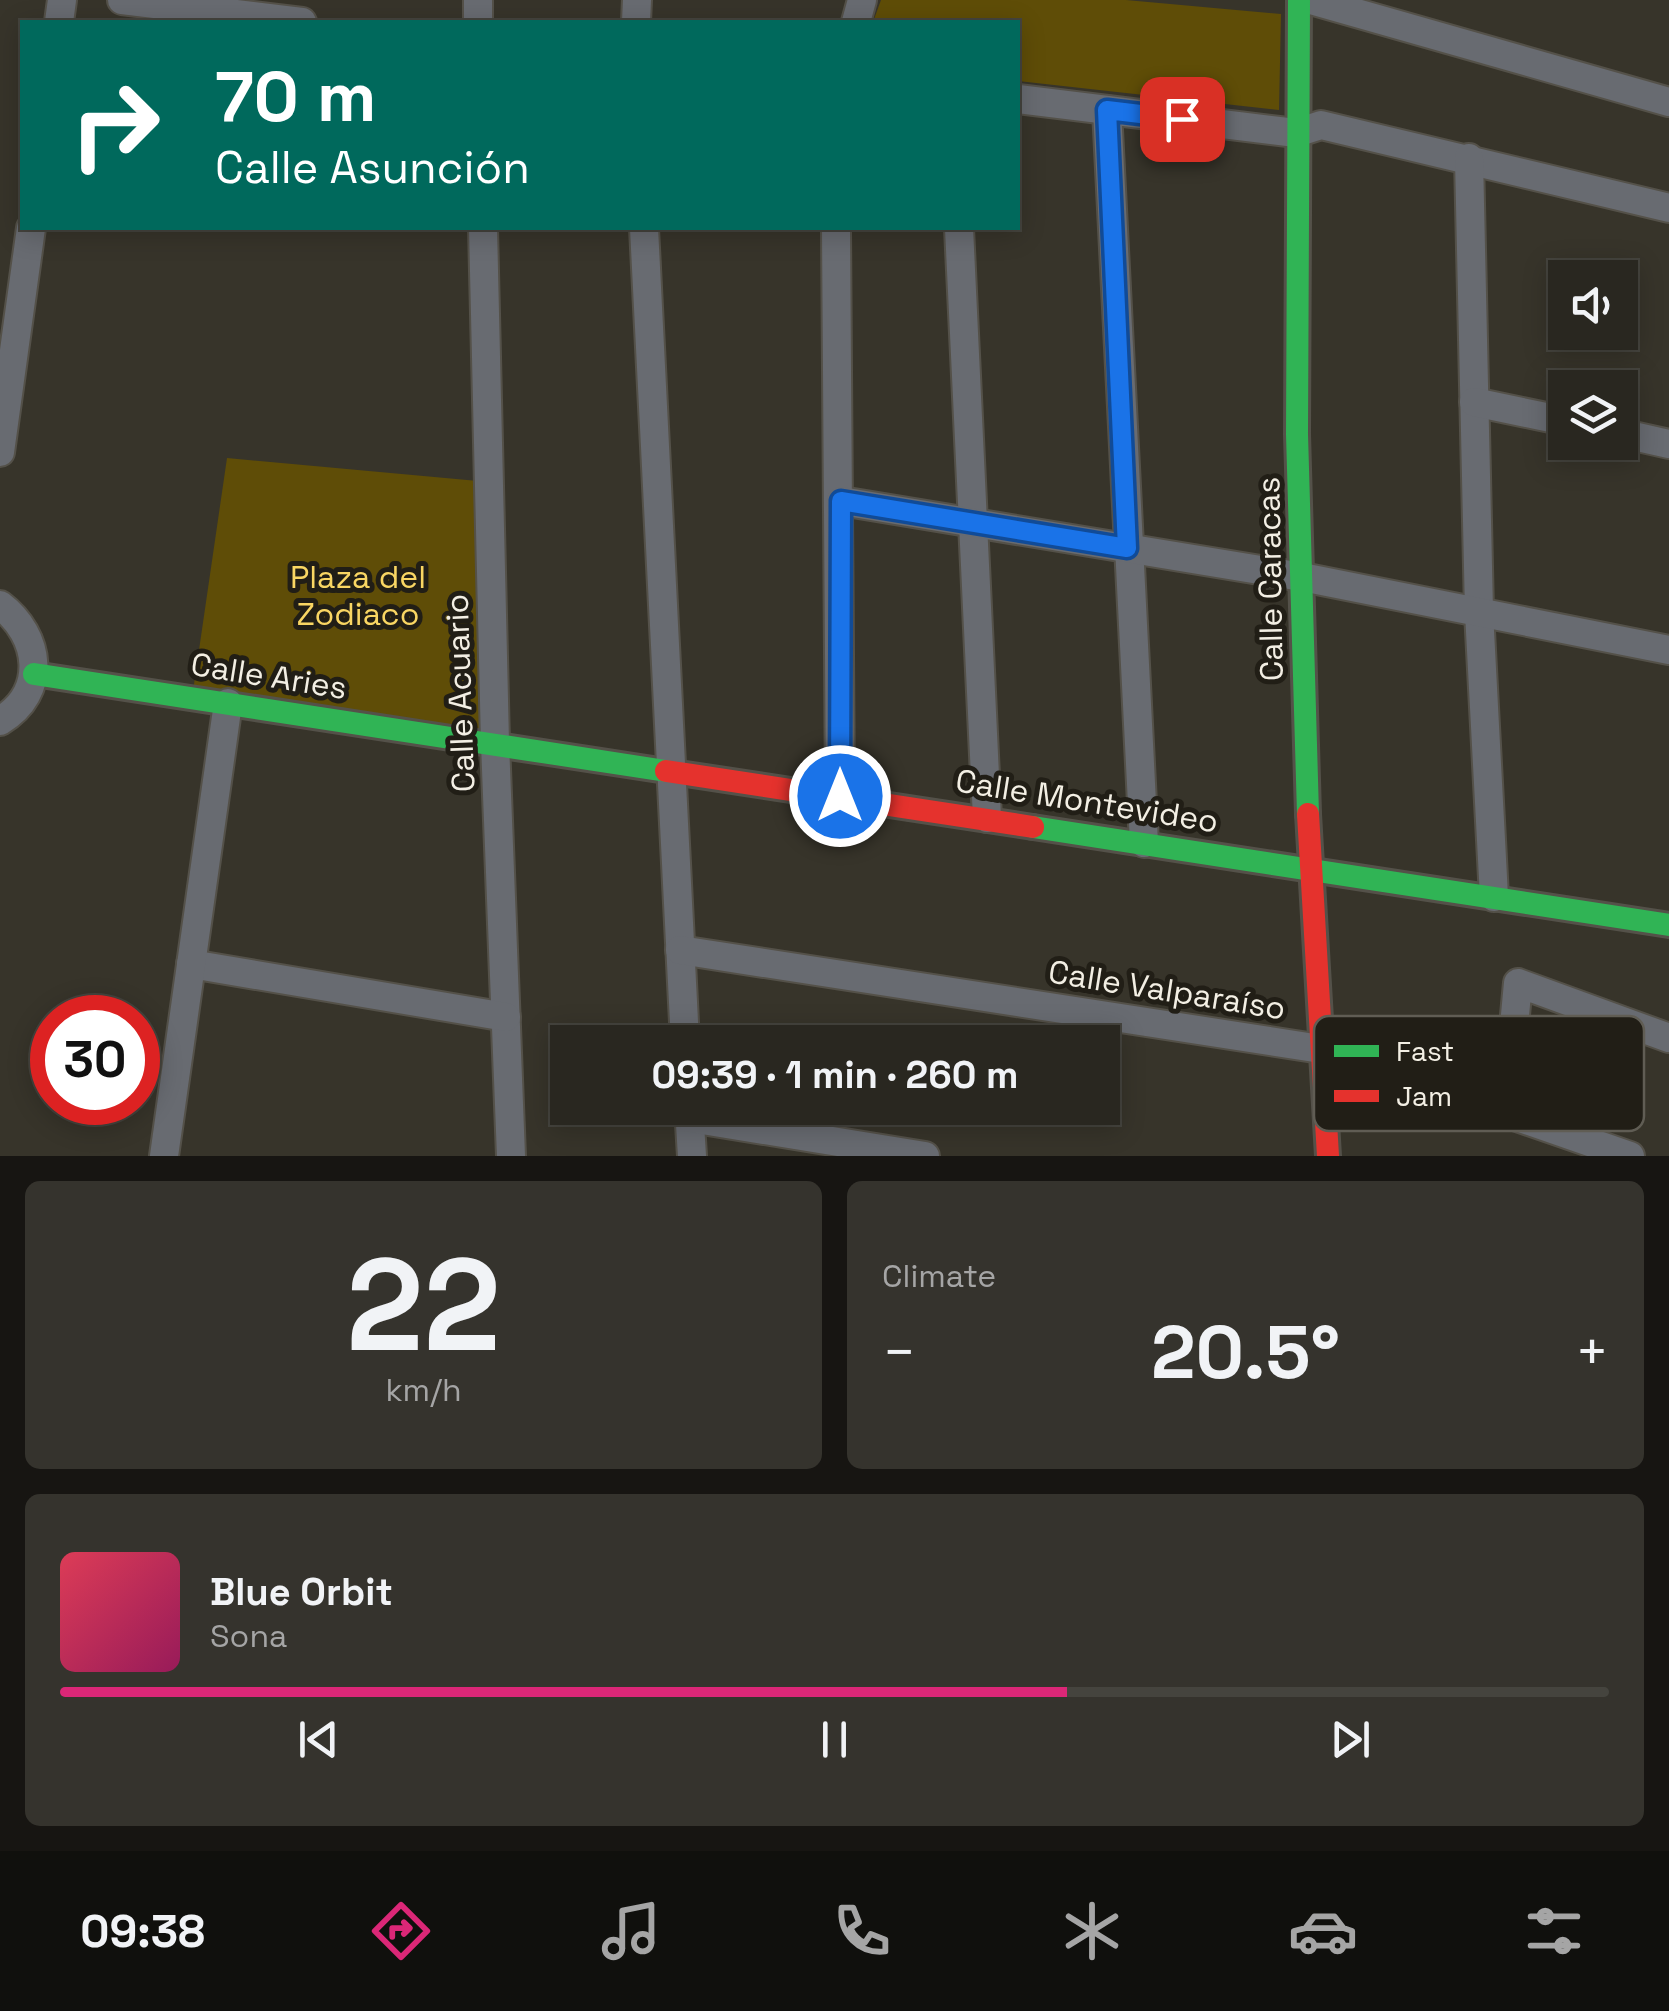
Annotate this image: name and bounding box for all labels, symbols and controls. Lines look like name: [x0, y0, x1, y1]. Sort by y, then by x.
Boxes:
text: 70 m: [215, 52, 376, 141]
icon: right: [50, 60, 180, 190]
pin: [1140, 77, 1225, 162]
icon: arrive: [1155, 92, 1210, 147]
text: Calle Asunción: [215, 139, 530, 196]
map controls: [1548, 260, 1638, 460]
button: sound: [1548, 260, 1638, 350]
button: layers: [1548, 370, 1638, 460]
street label: Calle Caracas: [1248, 476, 1292, 682]
park label: Plaza del Zodiaco: [290, 557, 426, 634]
street label: Calle Acuario: [437, 593, 483, 793]
street label: Calle Aries: [188, 644, 350, 708]
position arrow: [788, 744, 892, 848]
street label: Calle Montevideo: [953, 760, 1221, 842]
street label: Calle Valparaíso: [1046, 951, 1288, 1029]
speed limit sign: 30: [30, 995, 160, 1125]
legend: [1314, 1016, 1644, 1131]
text: Fast: [1396, 1033, 1454, 1069]
text: 09:39 · 1 min · 260 m: [652, 1051, 1018, 1099]
text: Jam: [1396, 1078, 1452, 1114]
text: 22: [346, 1222, 501, 1388]
text: Climate: [882, 1256, 996, 1296]
text: 20.5°: [1151, 1304, 1340, 1400]
text: −: [882, 1317, 916, 1387]
text: +: [1575, 1317, 1609, 1387]
text: km/h: [385, 1370, 462, 1410]
text: Blue Orbit: [210, 1568, 393, 1616]
text: Sona: [210, 1616, 287, 1656]
icon: previous: [291, 1712, 346, 1767]
icon: pause: [807, 1712, 862, 1767]
icon: next: [1323, 1712, 1378, 1767]
icon: directions: [366, 1896, 436, 1966]
icon: music: [596, 1896, 666, 1966]
icon: phone: [827, 1896, 897, 1966]
icon: climate: [1057, 1896, 1127, 1966]
icon: car: [1288, 1896, 1358, 1966]
icon: filters: [1519, 1896, 1589, 1966]
text: 09:38: [80, 1903, 205, 1960]

